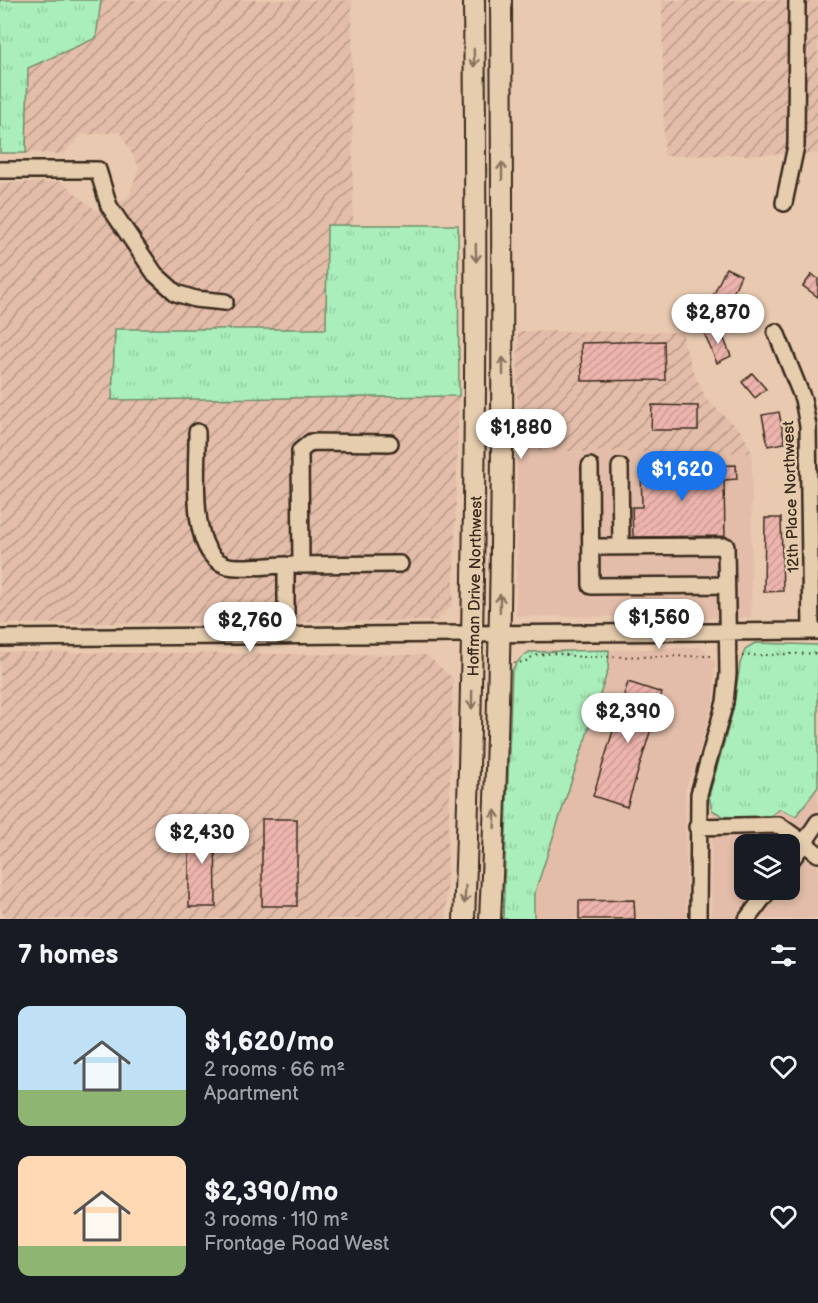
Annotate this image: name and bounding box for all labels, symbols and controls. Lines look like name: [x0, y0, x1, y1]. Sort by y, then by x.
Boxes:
one-way arrow: [469, 48, 480, 68]
one-way arrow: [496, 161, 508, 181]
one-way arrow: [470, 243, 482, 263]
pin: $2,870: [669, 294, 767, 345]
text: $2,870: [685, 301, 751, 325]
one-way arrow: [498, 356, 509, 376]
pin: $1,880: [472, 409, 570, 460]
text: $1,880: [490, 416, 552, 440]
street label: 12th Place Northwest: [779, 420, 804, 573]
pin: $1,620: [633, 451, 731, 502]
text: $1,620: [651, 458, 713, 482]
street label: Hoffman Drive Northwest: [464, 495, 487, 676]
one-way arrow: [494, 593, 506, 613]
pin: $1,560: [610, 599, 708, 650]
pin: $2,760: [201, 602, 299, 653]
text: $1,560: [628, 606, 690, 630]
text: $2,760: [217, 609, 283, 633]
one-way arrow: [466, 690, 477, 710]
pin: $2,390: [579, 693, 677, 744]
text: $2,390: [595, 700, 661, 724]
one-way arrow: [489, 809, 501, 829]
pin: $2,430: [153, 814, 251, 865]
text: $2,430: [169, 821, 235, 845]
map controls: [734, 834, 800, 900]
button: layers: [734, 834, 800, 900]
one-way arrow: [459, 885, 470, 905]
icon: filters: [767, 939, 800, 972]
text: 7 homes: [18, 940, 118, 971]
text: $1,620/mo: [204, 1027, 334, 1058]
icon: home: [66, 1030, 138, 1102]
icon: heart: [767, 1050, 800, 1083]
text: 2 rooms · 66 m²: [204, 1058, 345, 1082]
text: Apartment: [204, 1082, 299, 1106]
text: $2,390/mo: [204, 1177, 338, 1208]
icon: home: [66, 1180, 138, 1252]
icon: heart: [767, 1200, 800, 1233]
text: 3 rooms · 110 m²: [204, 1208, 349, 1232]
text: Frontage Road West: [204, 1232, 389, 1256]

